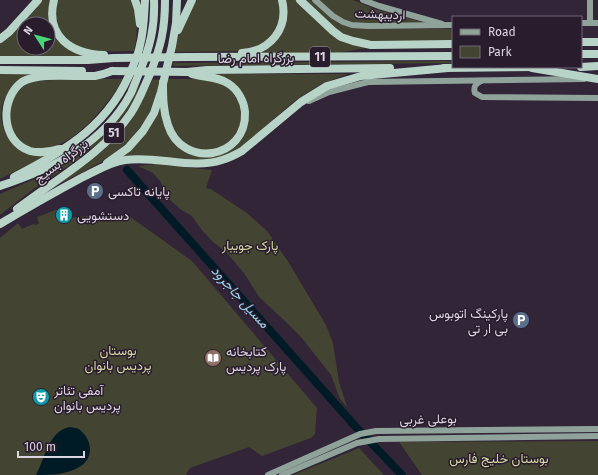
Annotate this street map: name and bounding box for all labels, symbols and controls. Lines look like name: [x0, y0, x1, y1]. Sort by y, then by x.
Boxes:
street label: اردیبهشت: [354, 6, 406, 23]
north arrow: [16, 16, 56, 56]
legend: [452, 16, 582, 68]
text: N: [21, 24, 36, 37]
text: Road: [488, 25, 516, 39]
text: Park: [488, 45, 512, 59]
road number: 11: [310, 47, 330, 67]
street label: بزرگراه امام رضا: [218, 50, 295, 67]
road number: 51: [104, 123, 124, 143]
street label: بزرگراه بسیج: [31, 136, 92, 188]
parking icon: پایانه تاکسی: [85, 181, 105, 201]
place label: پایانه تاکسی: [108, 184, 170, 201]
building icon: دستشویی: [54, 205, 74, 225]
place label: دستشویی: [77, 208, 129, 224]
park label: پارک جویبار: [221, 238, 278, 255]
water label: مسیل جاجرود: [207, 262, 273, 332]
place label: پارکینگ اتوبوس بی ار تی: [429, 306, 508, 337]
parking icon: پارکینگ اتوبوس بی ار تی: [511, 310, 531, 330]
park label: بوستان پردیس بانوان: [85, 343, 151, 375]
place label: کتابخانه پارک پردیس: [226, 344, 286, 376]
library icon: کتابخانه پارک پردیس: [203, 348, 223, 368]
place label: آمفی تئاتر پردیس بانوان: [53, 383, 121, 415]
theatre icon: آمفی تئاتر پردیس بانوان: [31, 387, 51, 407]
street label: بوعلی غربی: [399, 411, 457, 428]
scale bar: [18, 433, 84, 459]
text: 100 m: [24, 440, 56, 454]
park label: بوستان خلیج فارس: [449, 451, 549, 468]

